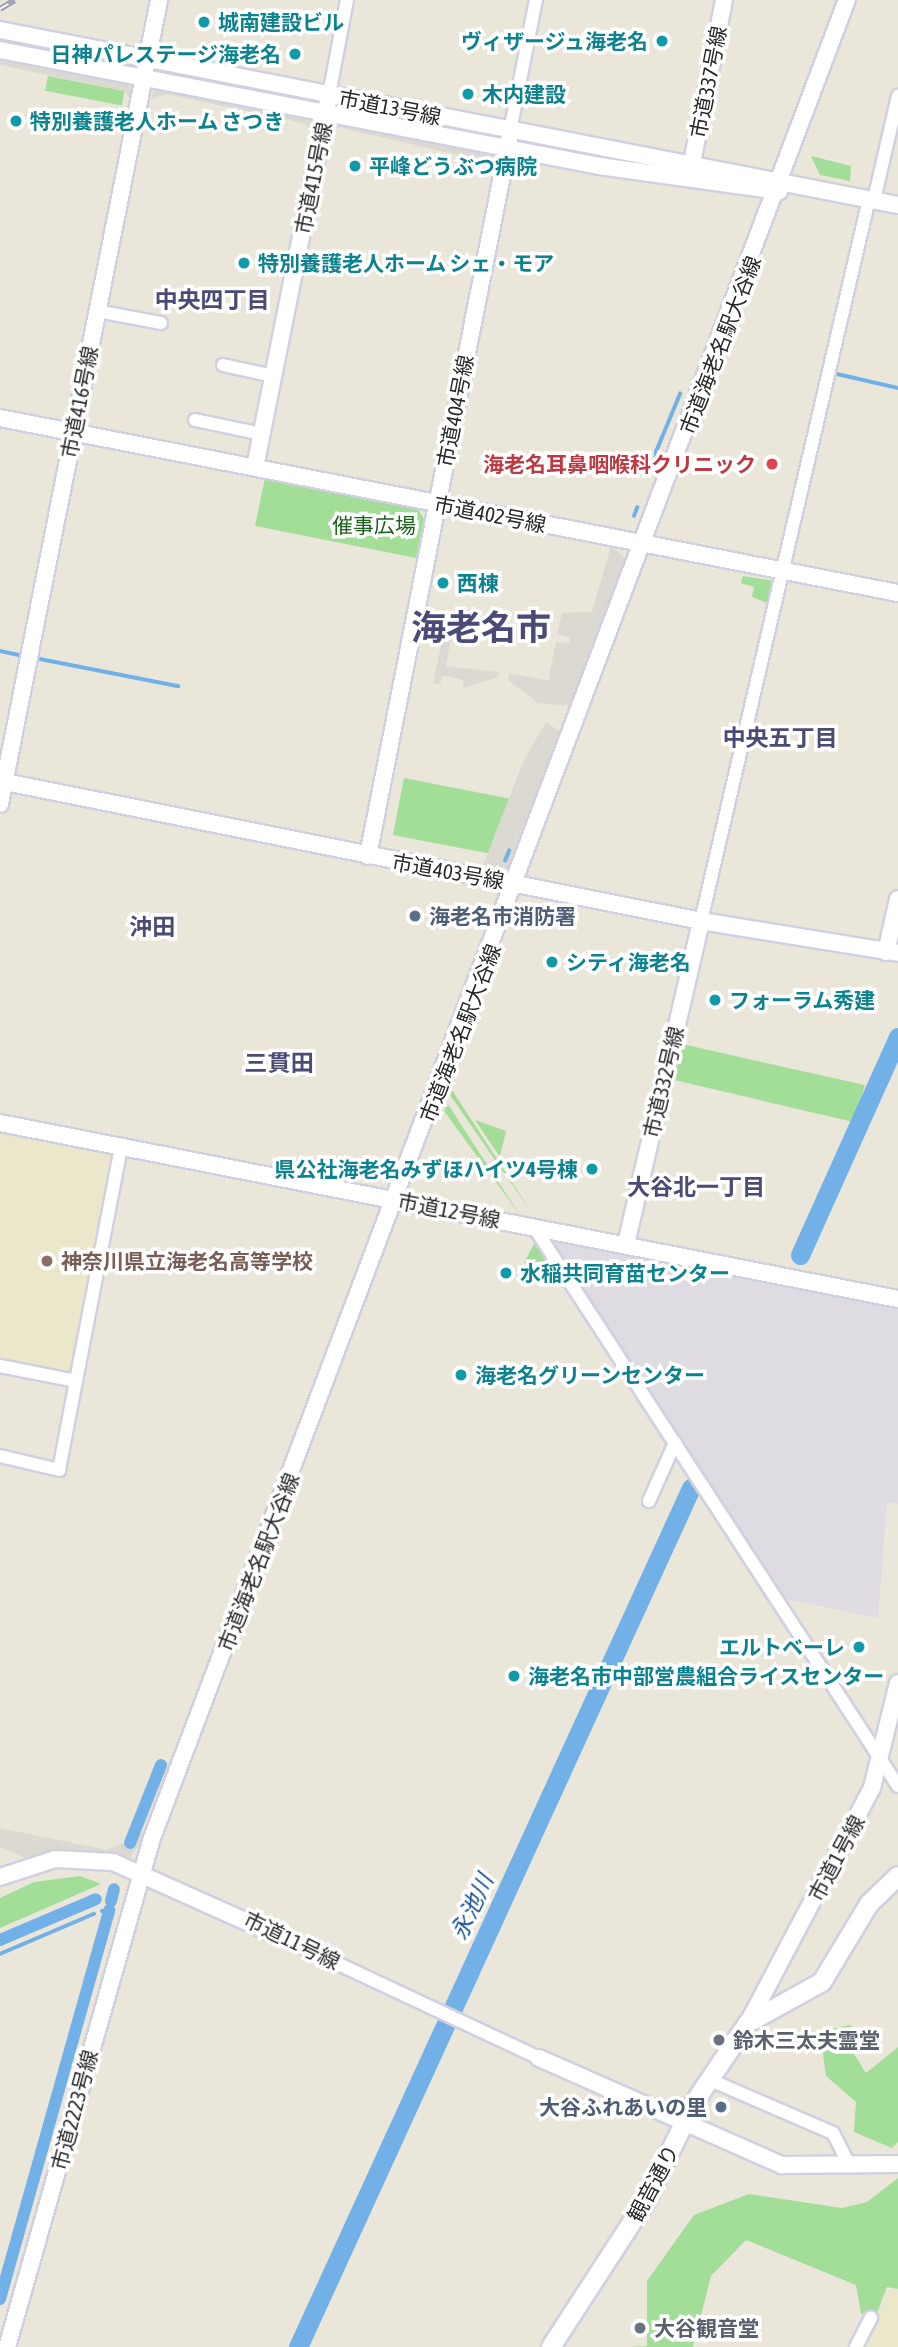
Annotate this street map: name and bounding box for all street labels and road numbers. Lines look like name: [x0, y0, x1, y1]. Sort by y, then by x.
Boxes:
street label: 市道337号線: [685, 24, 731, 140]
street label: 市道13号線: [337, 85, 443, 129]
street label: 市道415号線: [290, 120, 336, 236]
street label: 市道海老名駅大谷線: [674, 252, 766, 438]
street label: 市道416号線: [56, 344, 102, 460]
street label: 市道404号線: [432, 353, 478, 469]
street label: 市道402号線: [432, 491, 548, 537]
street label: 市道403号線: [390, 849, 506, 893]
street label: 市道海老名駅大谷線: [414, 940, 506, 1126]
street label: 市道332号線: [638, 1024, 688, 1140]
street label: 市道12号線: [396, 1188, 502, 1232]
street label: 市道海老名駅大谷線: [212, 1469, 304, 1655]
street label: 市道1号線: [803, 1811, 869, 1905]
street label: 市道11号線: [240, 1906, 344, 1974]
street label: 市道2223号線: [46, 2047, 102, 2173]
street label: 観音通り: [622, 2140, 684, 2226]

